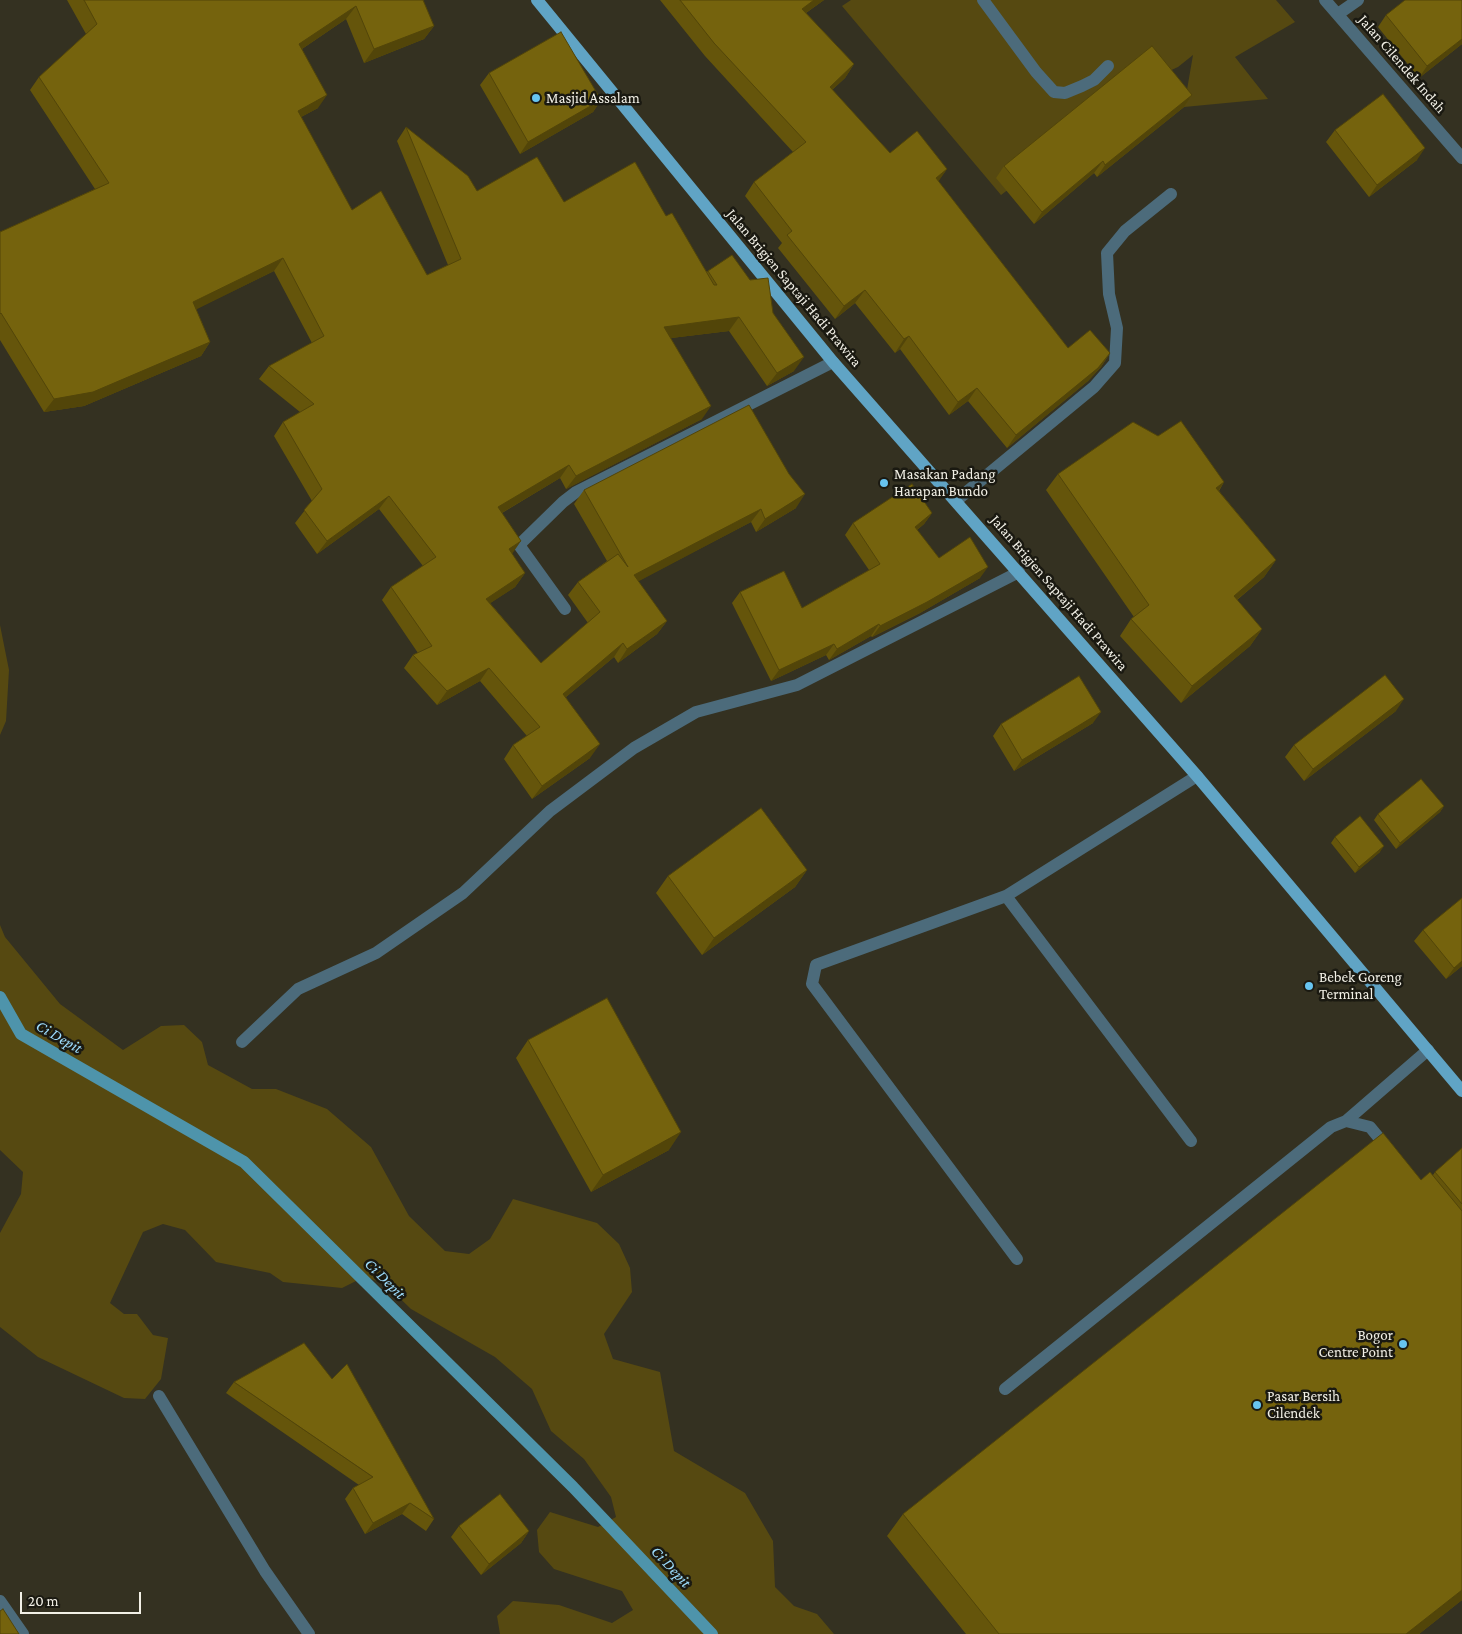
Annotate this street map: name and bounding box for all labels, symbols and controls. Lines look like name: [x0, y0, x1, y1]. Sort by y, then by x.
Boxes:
street label: Jalan Cilendek Indah: [1354, 11, 1450, 117]
place label: Masjid Assalam: [546, 89, 640, 107]
marker: Masjid Assalam: [530, 92, 542, 104]
street label: Jalan Brigjen Saptaji Hadi Prawira: [723, 205, 865, 371]
place label: Masakan Padang Harapan Bundo: [894, 465, 996, 500]
marker: Masakan Padang Harapan Bundo: [878, 477, 890, 489]
street label: Jalan Brigjen Saptaji Hadi Prawira: [986, 511, 1132, 675]
place label: Bebek Goreng Terminal: [1319, 968, 1402, 1003]
marker: Bebek Goreng Terminal: [1303, 980, 1315, 992]
water label: Ci Depit: [33, 1016, 85, 1058]
water label: Ci Depit: [360, 1254, 410, 1304]
place label: Bogor Centre Point: [1319, 1326, 1393, 1361]
marker: Bogor Centre Point: [1397, 1338, 1409, 1350]
place label: Pasar Bersih Cilendek: [1267, 1387, 1340, 1422]
marker: Pasar Bersih Cilendek: [1251, 1399, 1263, 1411]
water label: Ci Depit: [647, 1542, 695, 1592]
scale bar: [22, 1582, 144, 1614]
text: 20 m: [28, 1593, 59, 1609]

